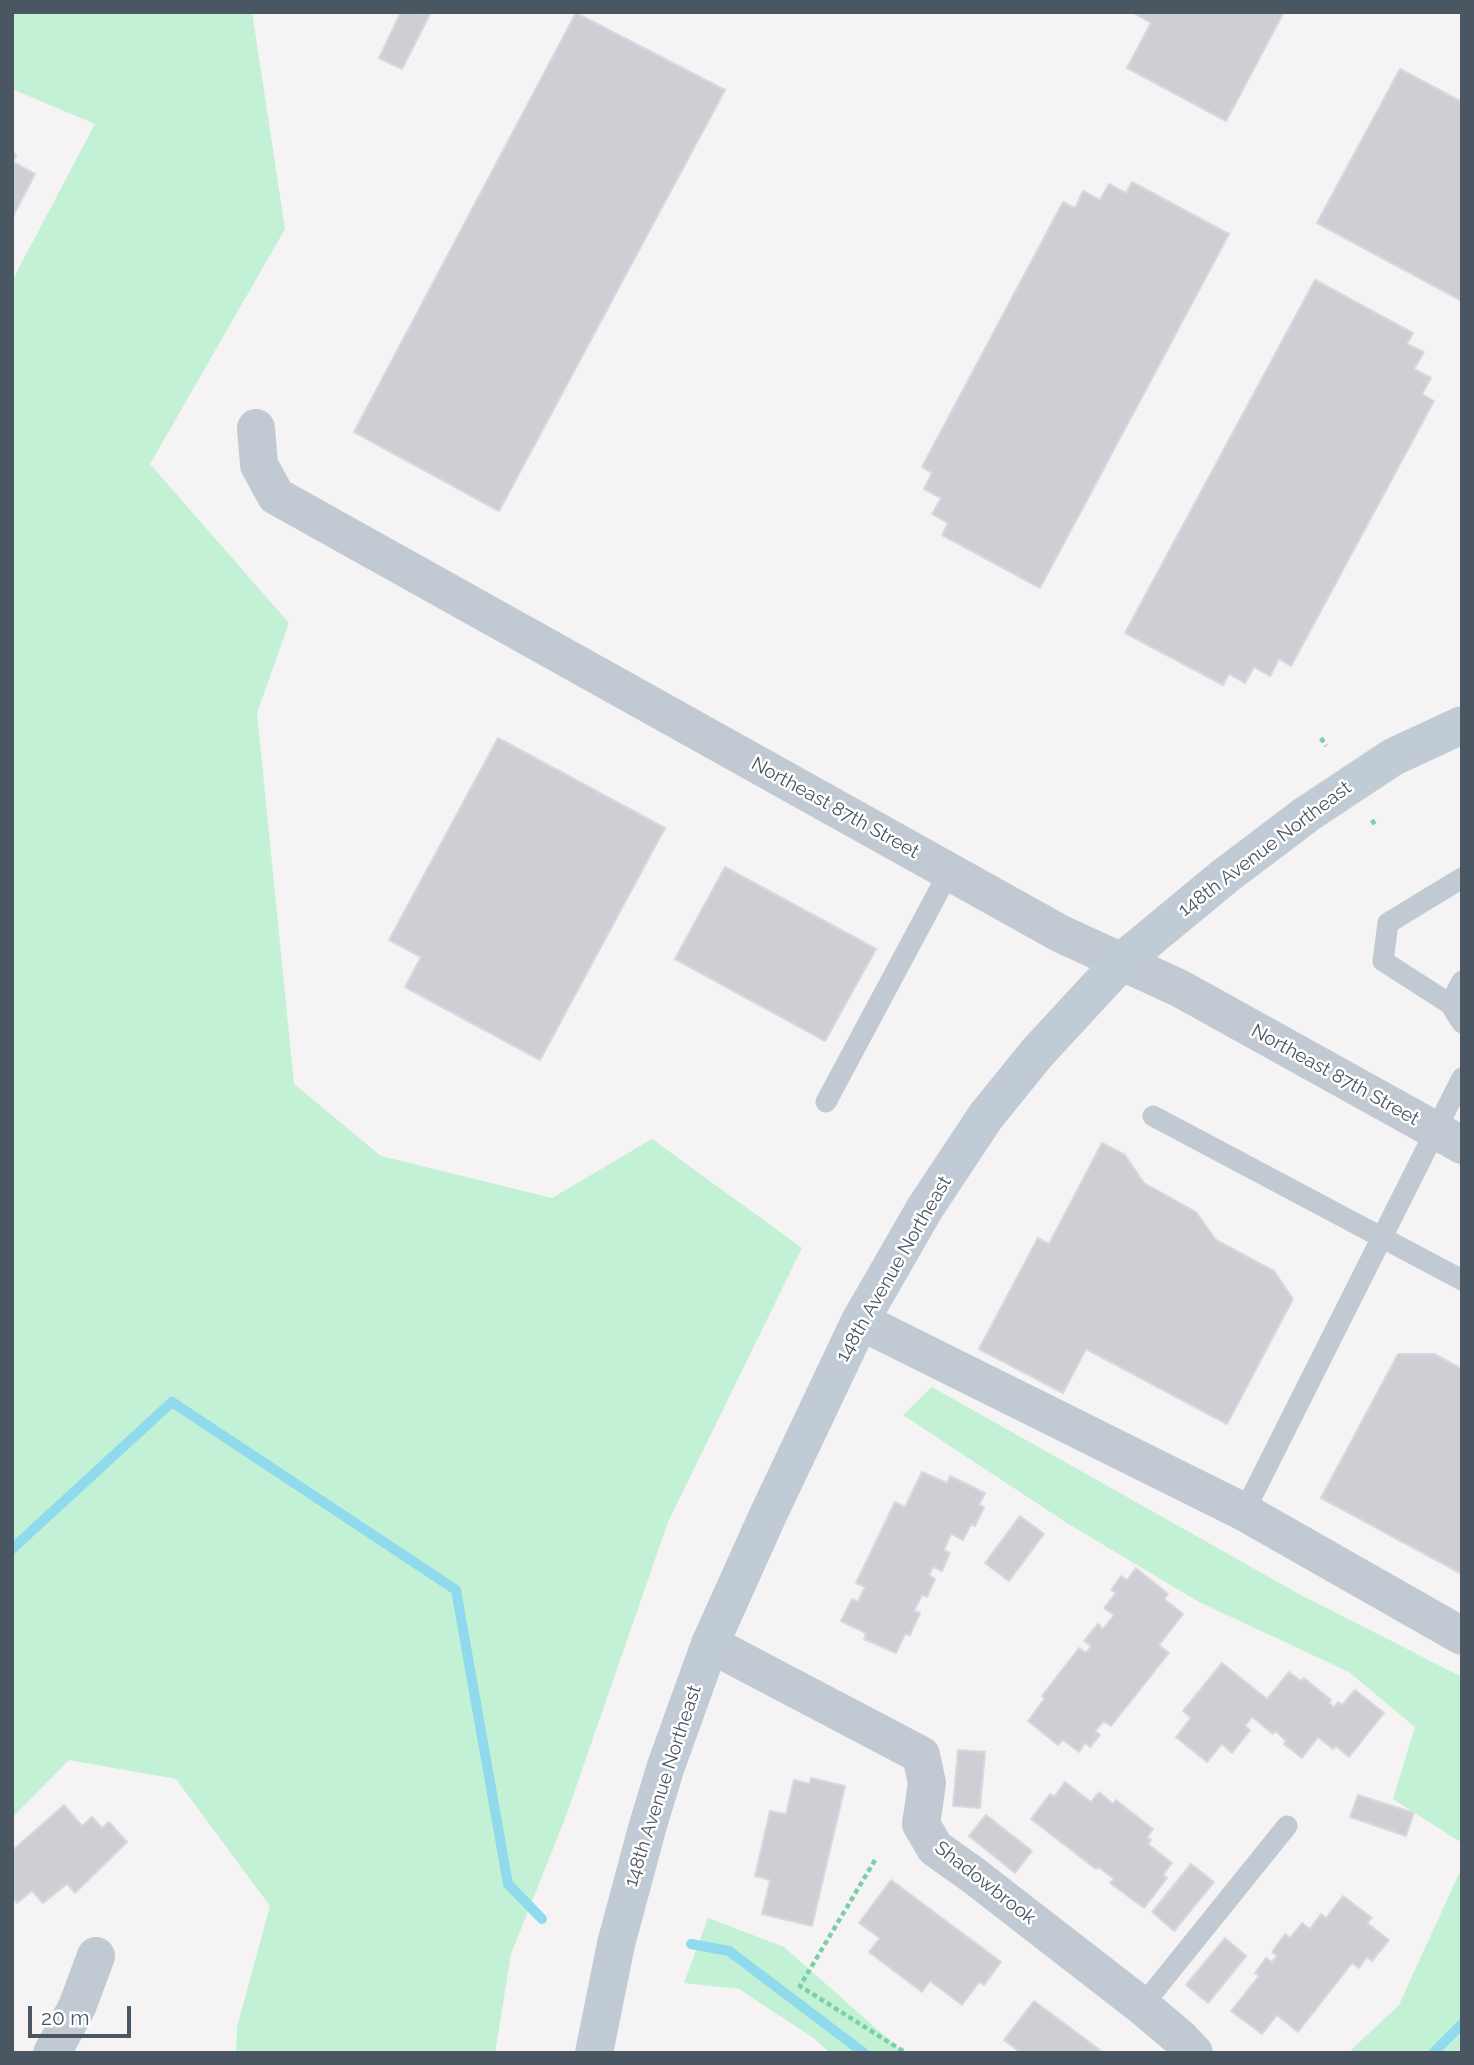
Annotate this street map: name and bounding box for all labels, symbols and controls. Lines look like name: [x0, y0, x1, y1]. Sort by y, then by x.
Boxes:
street label: Northeast 87th Street: [747, 752, 923, 864]
street label: 148th Avenue Northeast: [1174, 777, 1356, 921]
street label: Northeast 87th Street: [1247, 1019, 1423, 1131]
street label: 148th Avenue Northeast: [831, 1172, 957, 1366]
street label: 148th Avenue Northeast: [620, 1682, 706, 1890]
street label: Shadowbrook: [930, 1836, 1040, 1930]
scale bar: [32, 1992, 135, 2036]
text: 20 m: [41, 2005, 89, 2030]

